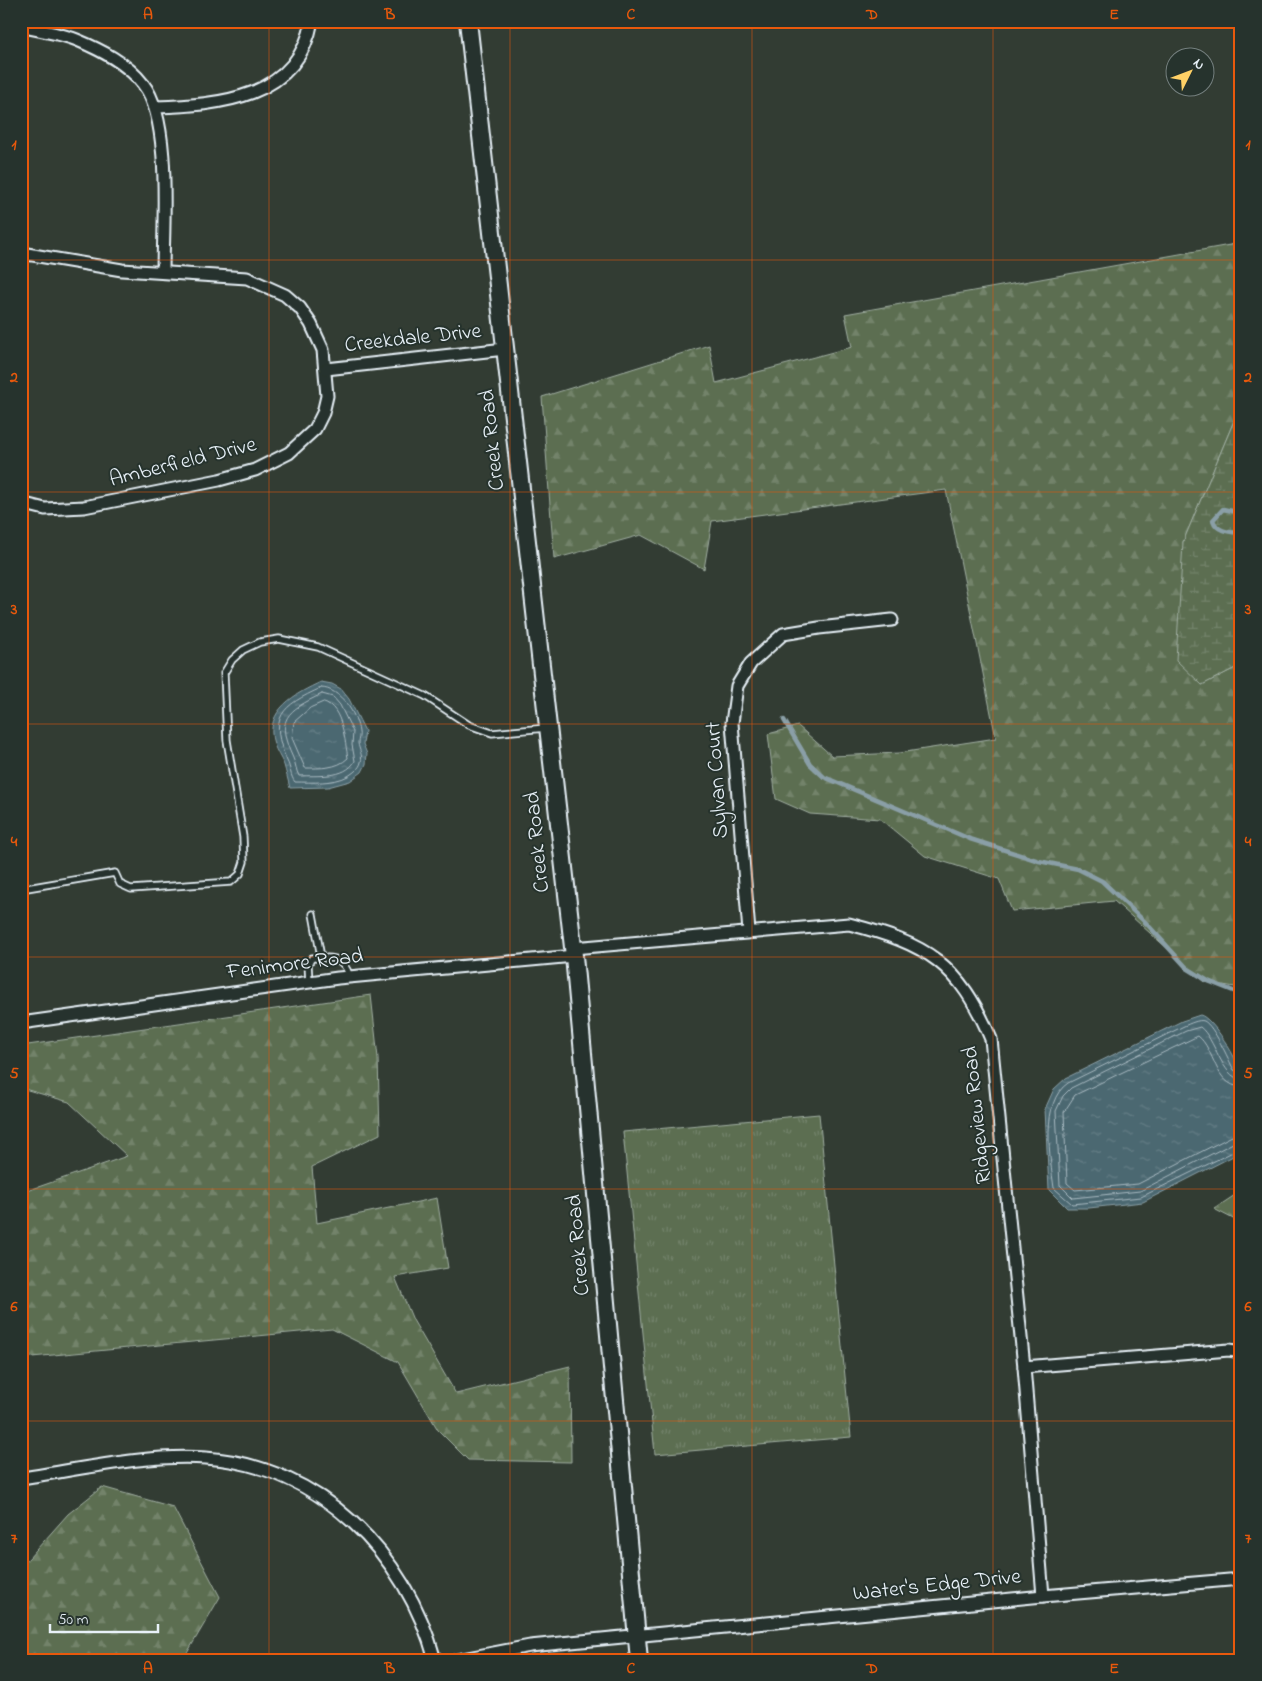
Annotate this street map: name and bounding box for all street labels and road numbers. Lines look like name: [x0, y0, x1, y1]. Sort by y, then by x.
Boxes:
street label: Creekdale Drive: [343, 316, 483, 362]
street label: Creek Road: [472, 388, 514, 492]
street label: Amberfield Drive: [106, 429, 260, 497]
street label: Sylvan Court: [698, 720, 739, 839]
street label: Creek Road: [517, 790, 559, 894]
street label: Fenimore Road: [224, 941, 365, 989]
street label: Ridgeview Road: [955, 1044, 1002, 1185]
street label: Creek Road: [559, 1193, 599, 1297]
street label: Water's Edge Drive: [851, 1561, 1023, 1612]

